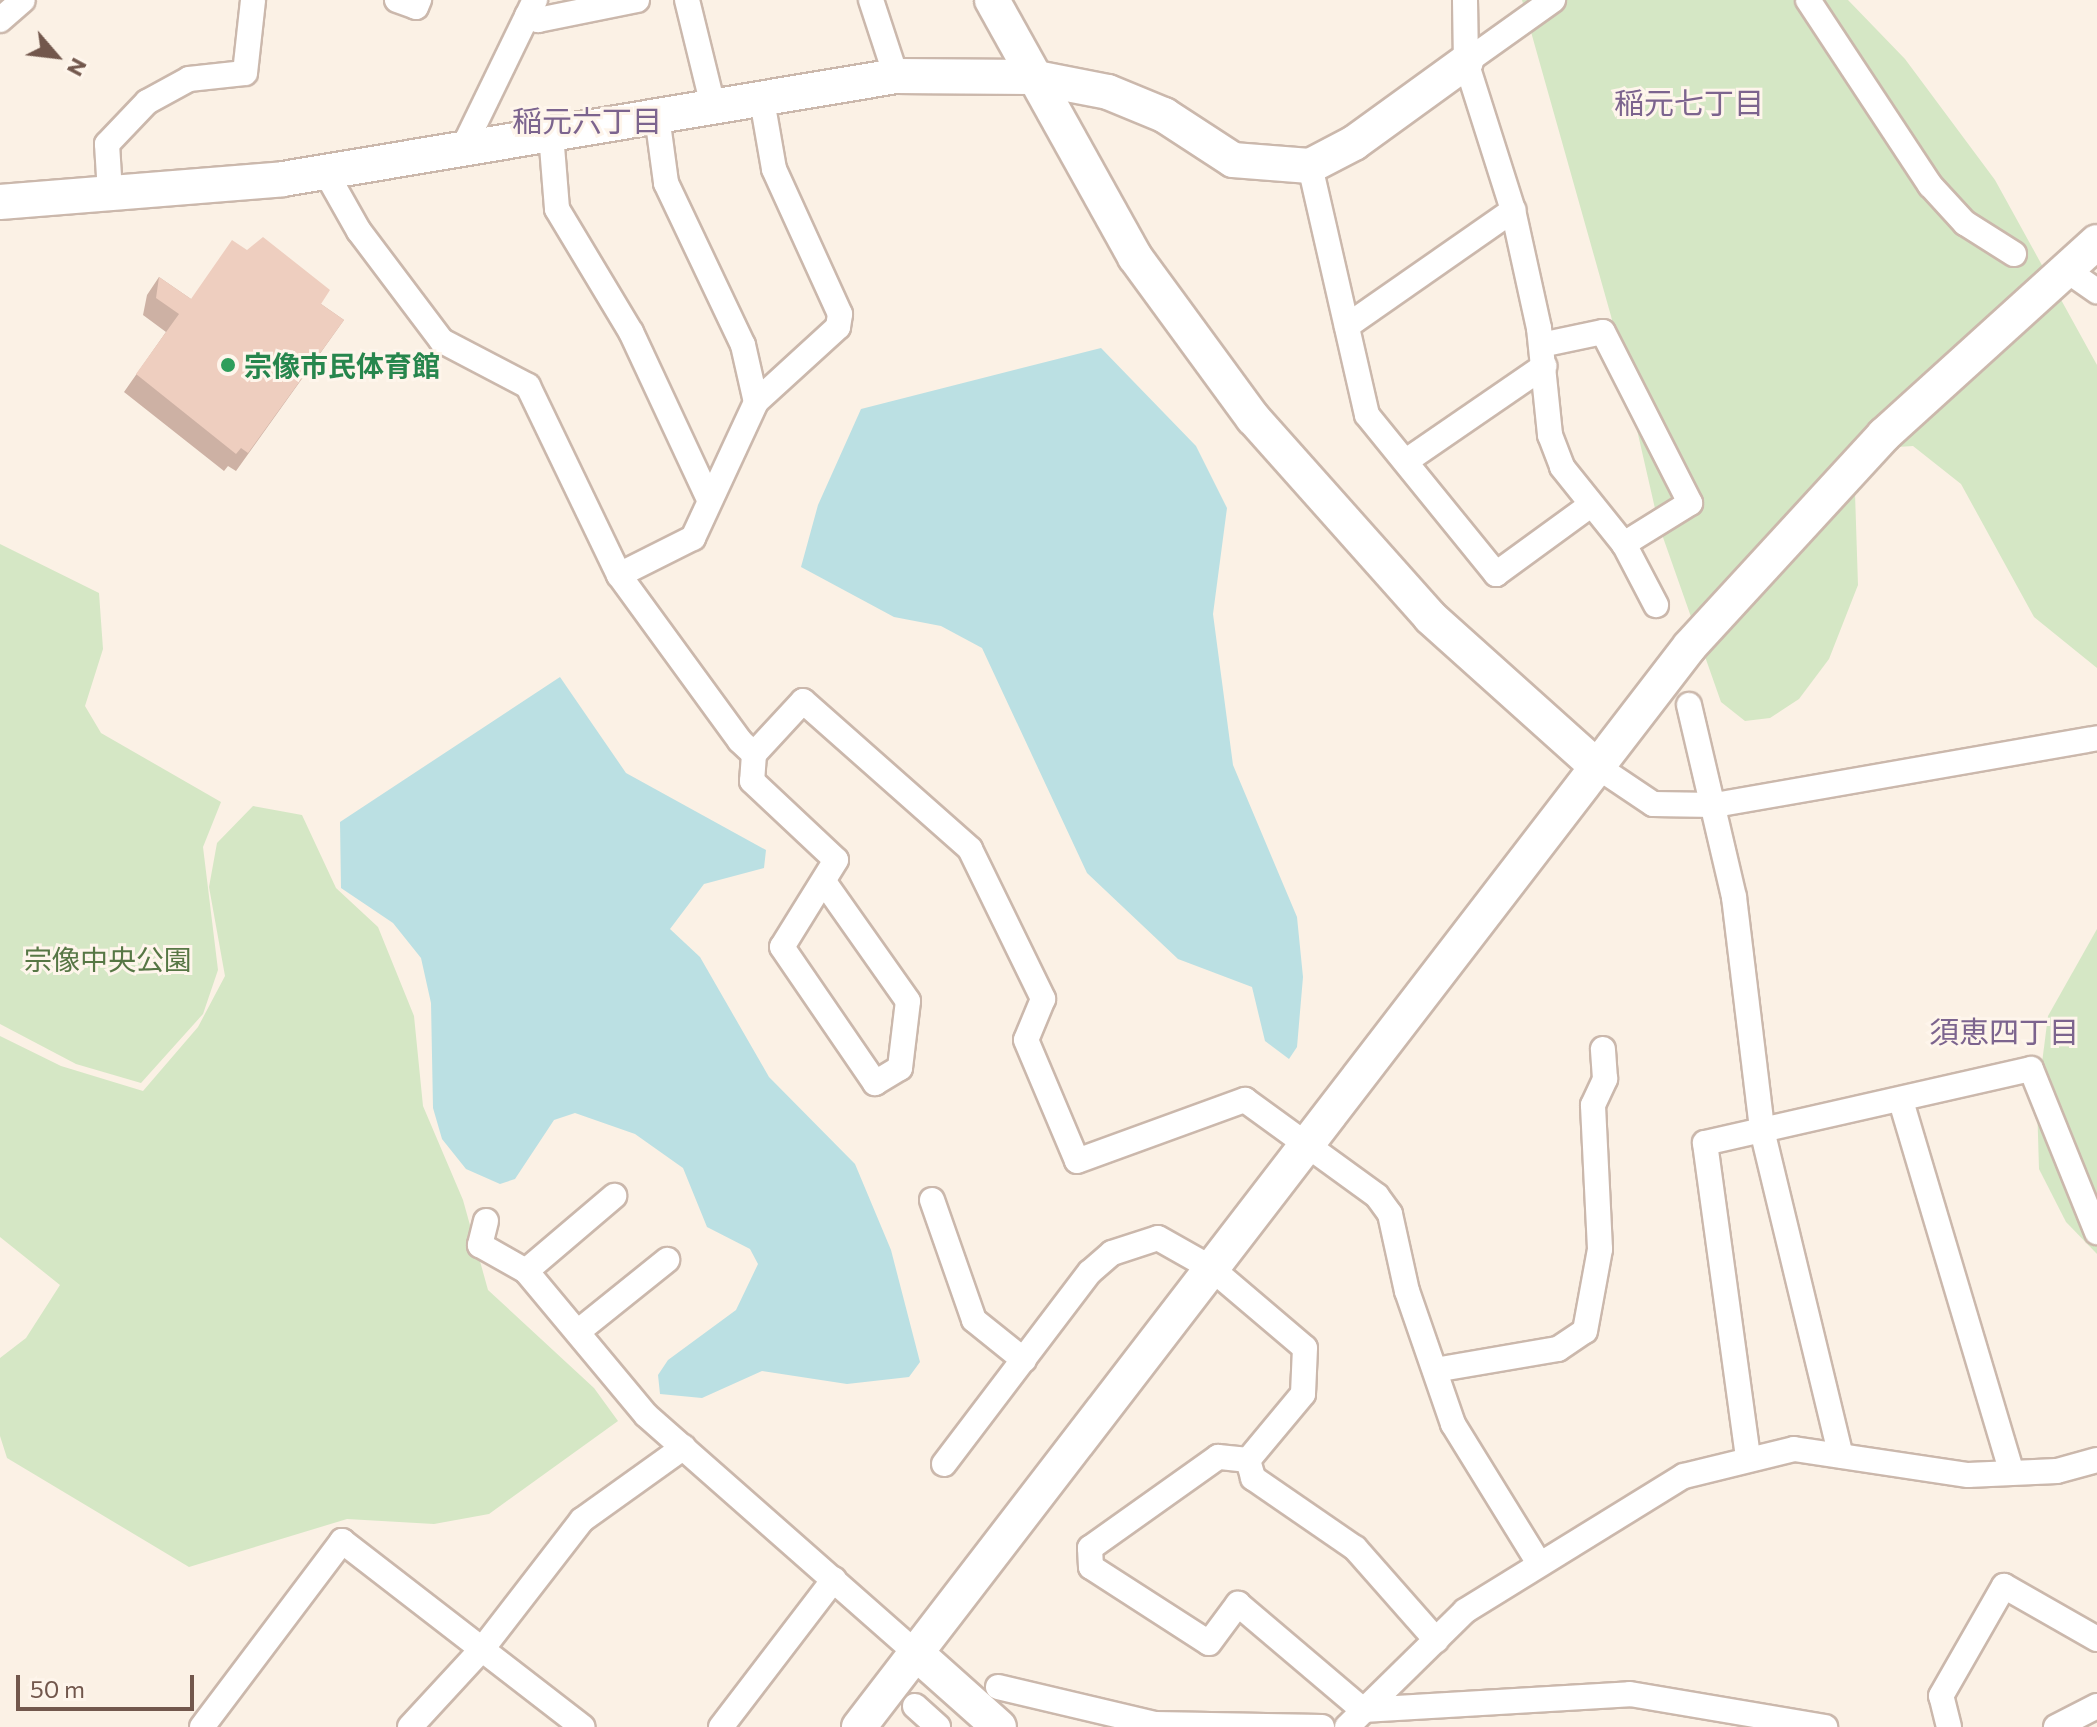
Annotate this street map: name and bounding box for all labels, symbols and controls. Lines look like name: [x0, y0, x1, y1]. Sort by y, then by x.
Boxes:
north arrow: [16, 16, 96, 96]
text: N: [62, 54, 93, 81]
district label: 稲元七丁目: [1614, 84, 1764, 120]
district label: 稲元六丁目: [512, 102, 662, 138]
place label: 宗像市民体育館: [244, 348, 440, 382]
marker: 宗像市民体育館: [219, 356, 237, 374]
park label: 宗像中央公園: [24, 942, 192, 976]
district label: 須恵四丁目: [1929, 1013, 2079, 1049]
scale bar: [20, 1659, 198, 1709]
text: 50 m: [30, 1674, 85, 1703]

